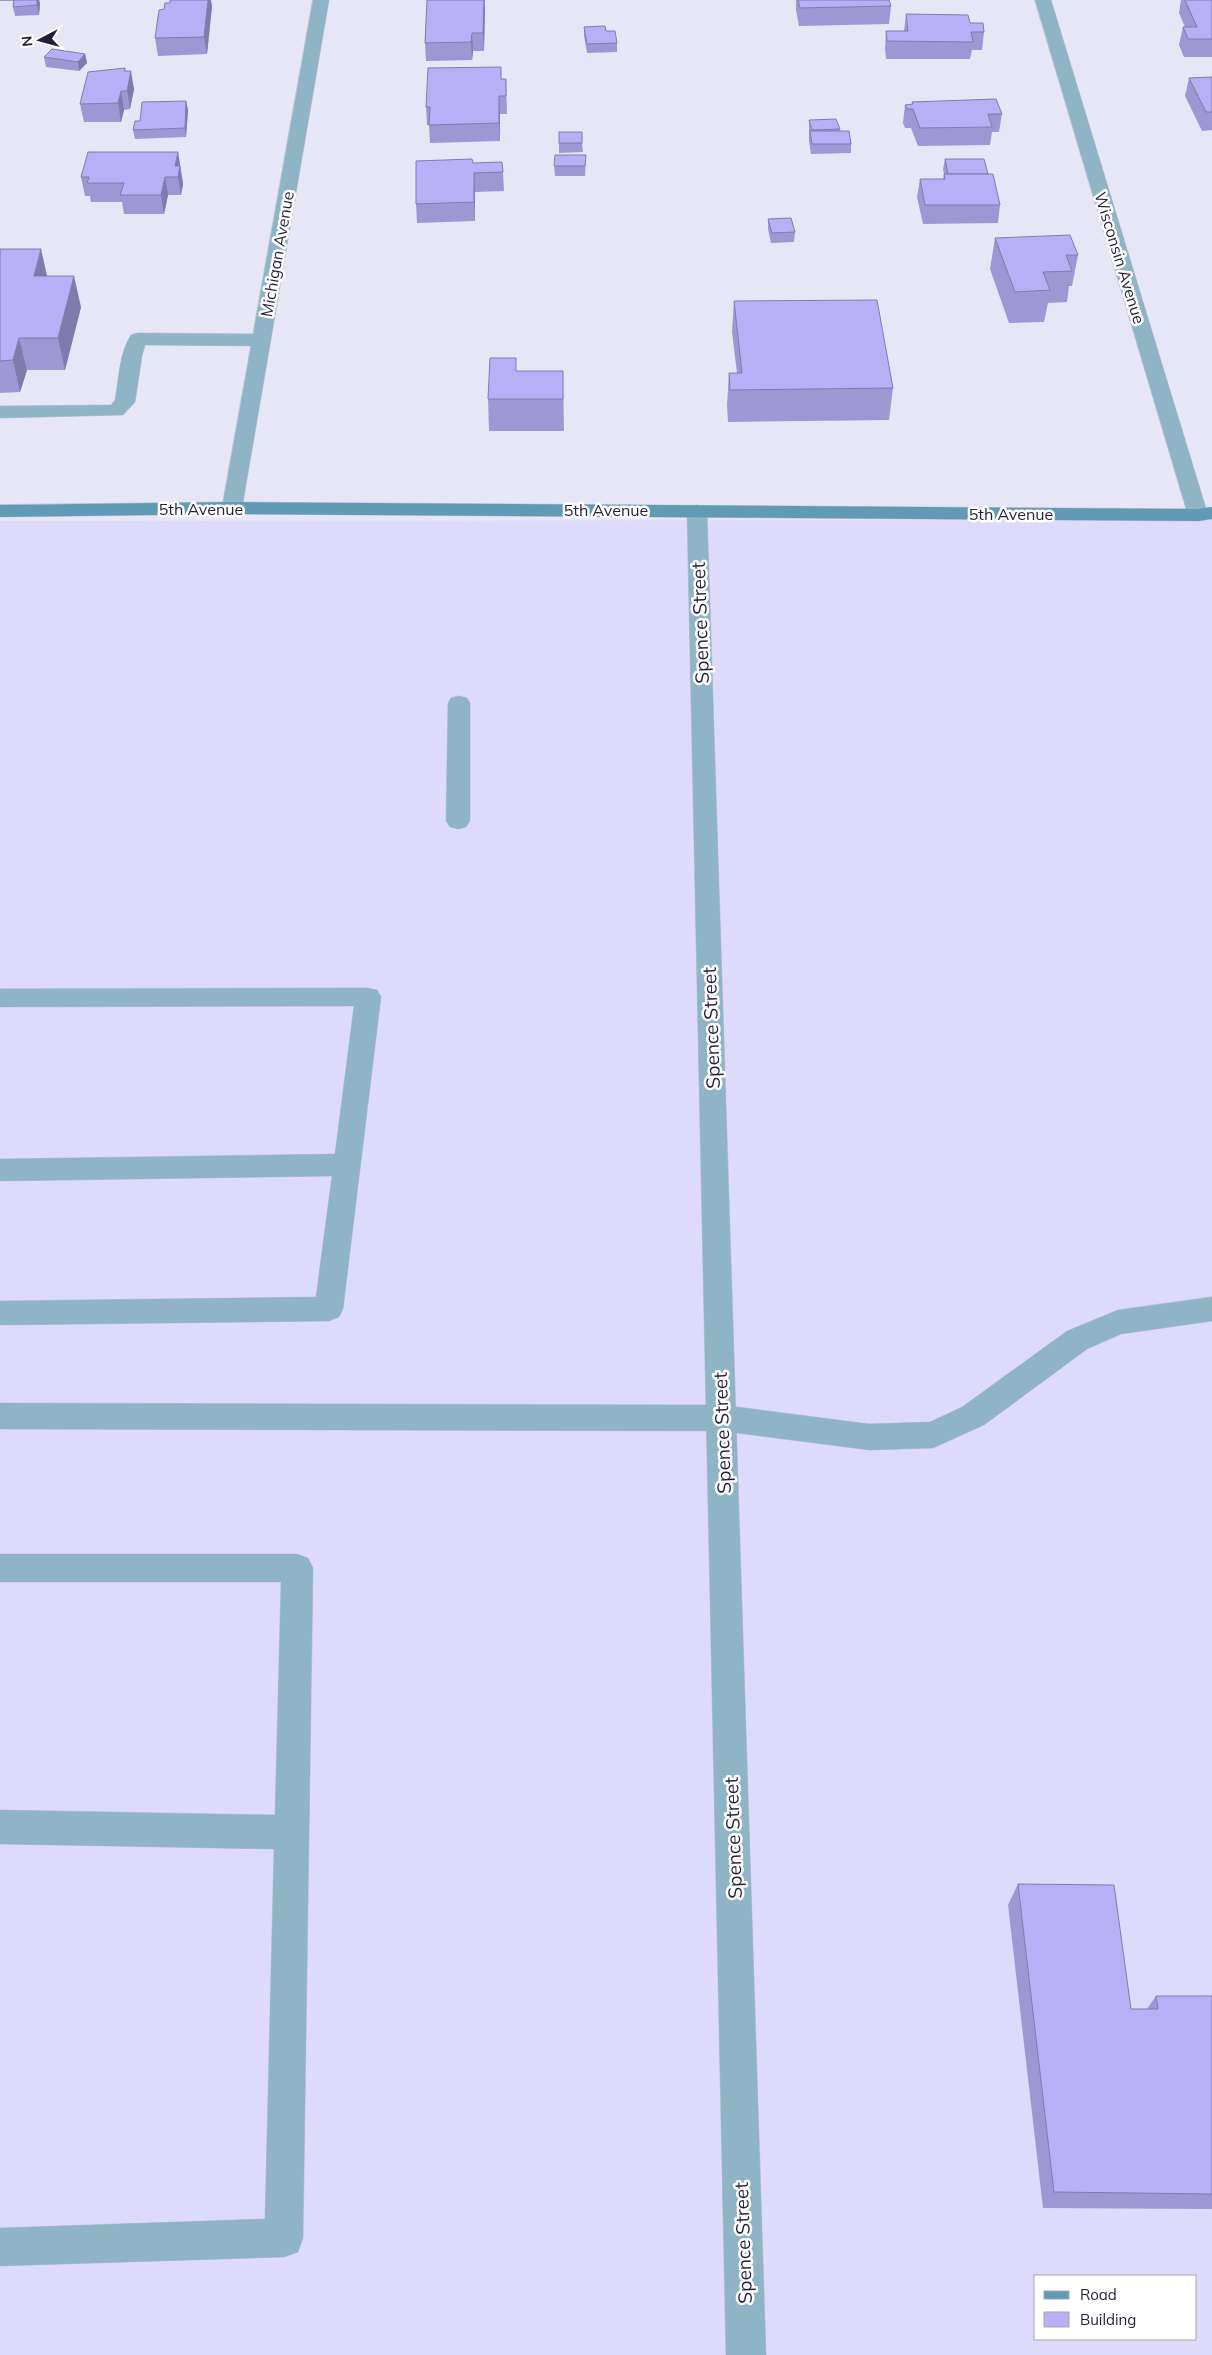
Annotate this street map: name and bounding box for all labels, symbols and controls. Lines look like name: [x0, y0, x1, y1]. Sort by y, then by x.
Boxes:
north arrow: [15, 15, 65, 65]
text: N: [18, 35, 37, 48]
street label: Michigan Avenue: [256, 190, 298, 318]
street label: Wisconsin Avenue: [1090, 190, 1150, 326]
street label: 5th Avenue: [159, 499, 243, 519]
street label: 5th Avenue: [564, 500, 648, 520]
street label: 5th Avenue: [969, 504, 1053, 524]
street label: Spence Street: [686, 561, 714, 684]
street label: Spence Street: [697, 966, 725, 1089]
street label: Spence Street: [708, 1371, 736, 1494]
street label: Spence Street: [719, 1776, 747, 1899]
street label: Spence Street: [729, 2181, 757, 2304]
legend: [1034, 2275, 1197, 2340]
text: Road: [1080, 2285, 1117, 2304]
text: Building: [1080, 2310, 1136, 2329]

